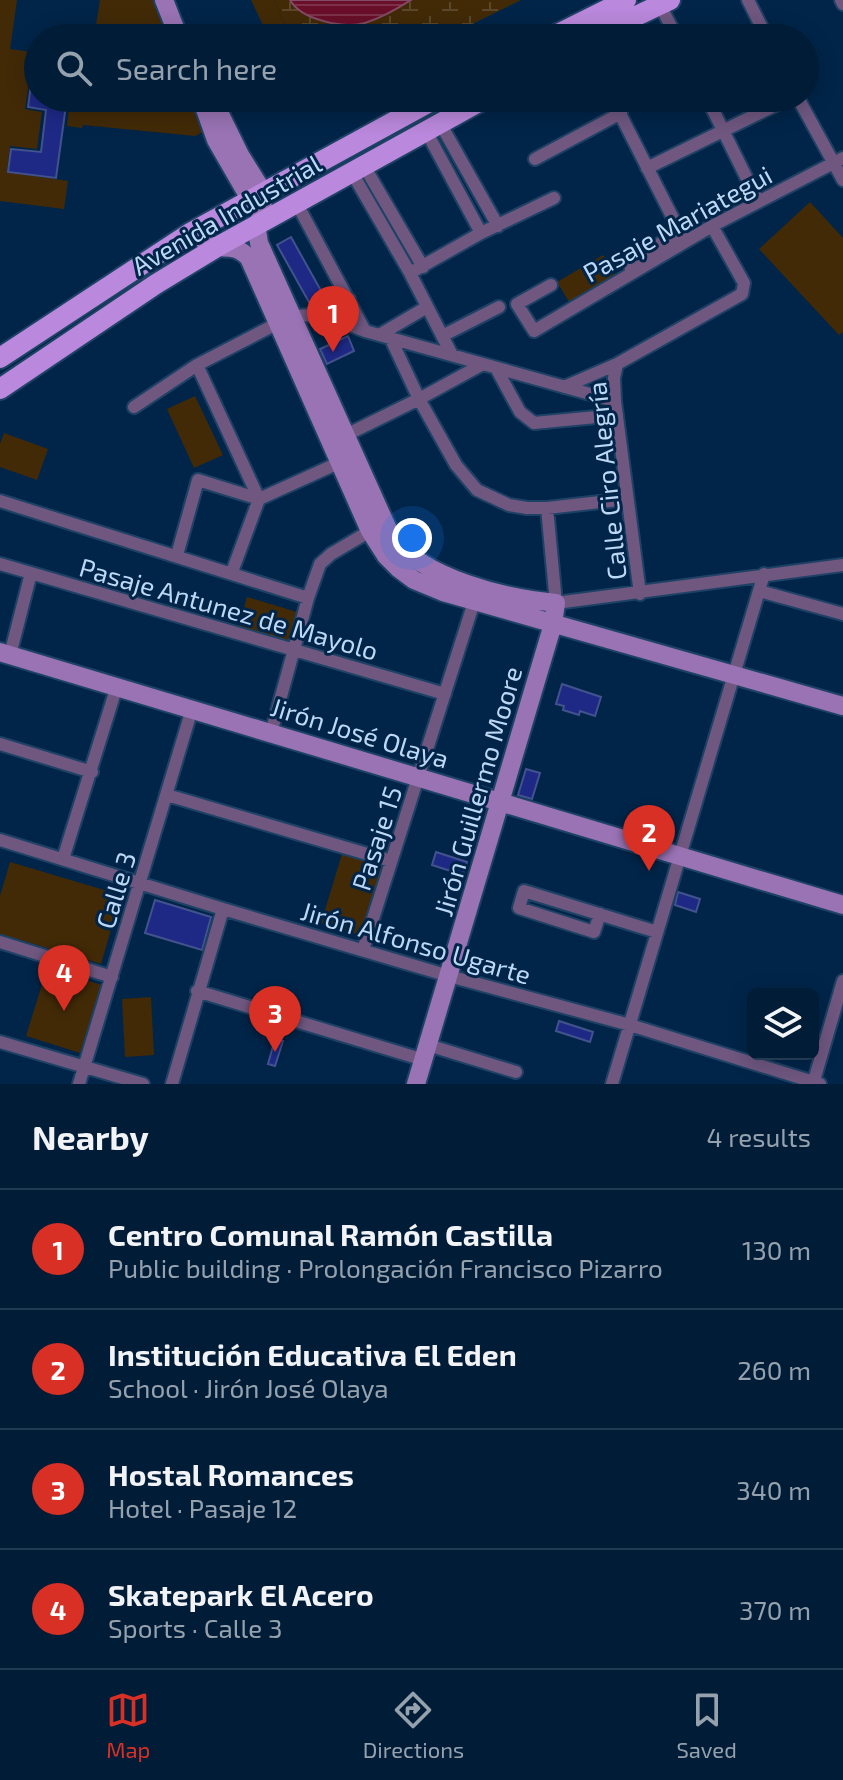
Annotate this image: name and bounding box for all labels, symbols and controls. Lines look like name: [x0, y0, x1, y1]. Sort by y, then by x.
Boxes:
search box: [24, 24, 819, 112]
icon: search: [52, 46, 96, 90]
text: Search here: [116, 50, 277, 86]
street label: Avenida Industrial: [126, 147, 326, 281]
street label: Pasaje Mariategui: [577, 158, 777, 288]
pin: 1: [307, 286, 359, 352]
street label: Calle Ciro Alegría: [580, 380, 632, 582]
your location: [392, 518, 432, 558]
street label: Pasaje Antunez de Mayolo: [76, 550, 382, 666]
street label: Jirón Guillermo Moore: [427, 663, 527, 919]
street label: Jirón José Olaya: [267, 690, 453, 774]
street label: Pasaje 15: [345, 782, 407, 894]
pin: 2: [623, 805, 675, 871]
street label: Calle 3: [89, 848, 141, 932]
street label: Jirón Alfonso Ugarte: [298, 894, 534, 990]
pin: 4: [38, 945, 90, 1011]
pin: 3: [249, 986, 301, 1052]
map controls: [747, 988, 819, 1060]
button: layers: [747, 988, 819, 1060]
text: Nearby: [32, 1116, 149, 1157]
text: 4 results: [706, 1121, 811, 1152]
text: Centro Comunal Ramón Castilla: [108, 1216, 553, 1252]
text: 1: [52, 1234, 64, 1265]
text: 130 m: [742, 1234, 811, 1265]
text: Public building · Prolongación Francisco Pizarro: [108, 1252, 663, 1283]
text: Institución Educativa El Eden: [108, 1336, 517, 1372]
text: 2: [50, 1354, 66, 1385]
text: 260 m: [737, 1354, 811, 1385]
text: School · Jirón José Olaya: [108, 1372, 389, 1403]
text: Hostal Romances: [108, 1456, 354, 1492]
text: 3: [51, 1474, 65, 1505]
text: 340 m: [736, 1474, 811, 1505]
text: Hotel · Pasaje 12: [108, 1492, 297, 1523]
text: Skatepark El Acero: [108, 1576, 374, 1612]
text: 4: [50, 1594, 66, 1625]
text: 370 m: [739, 1594, 811, 1625]
text: Sports · Calle 3: [108, 1612, 282, 1643]
tab: Map: [106, 1688, 150, 1762]
tab: Directions: [363, 1688, 464, 1762]
tab: Saved: [676, 1688, 737, 1762]

